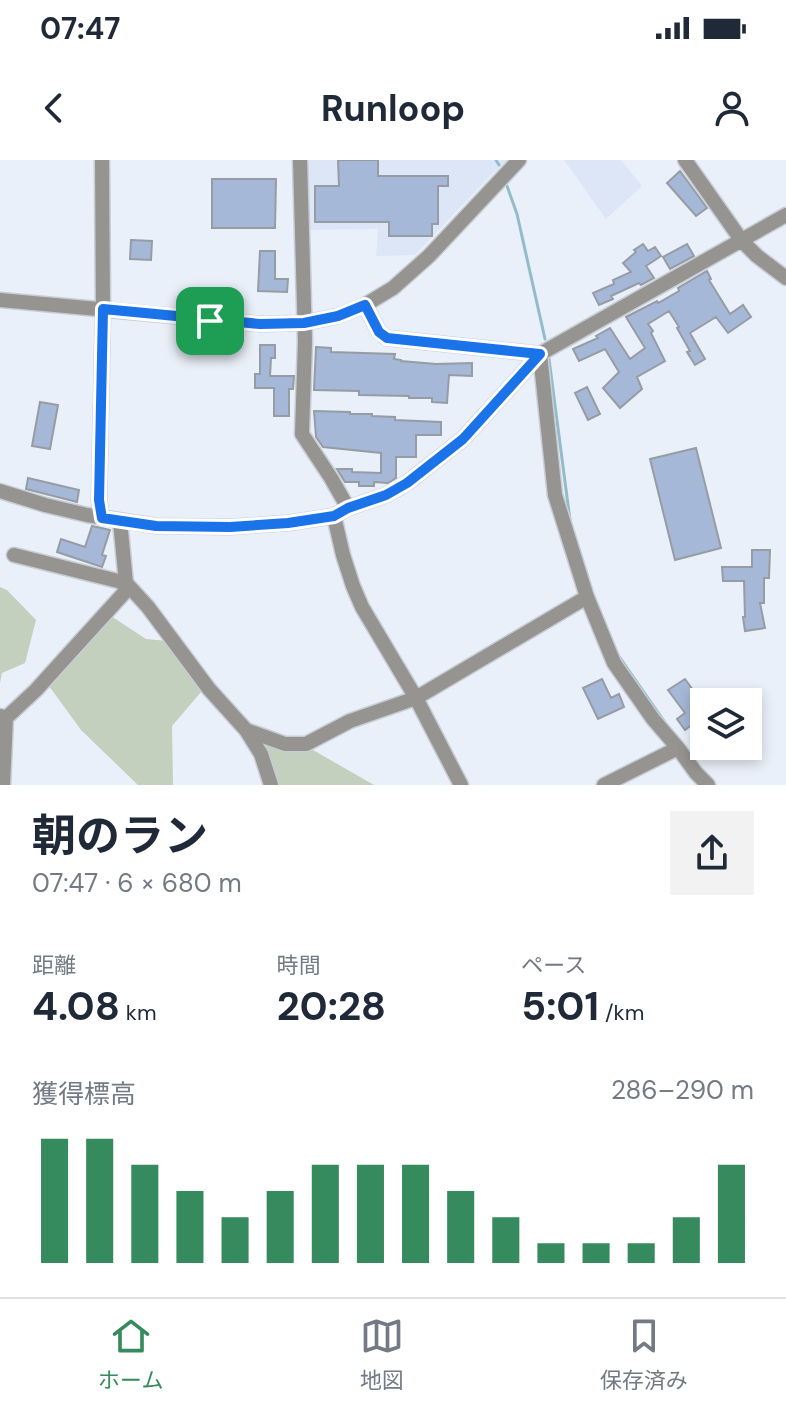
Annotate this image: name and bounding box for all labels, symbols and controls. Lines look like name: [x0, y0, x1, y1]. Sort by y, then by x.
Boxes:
text: 07:47: [40, 9, 120, 48]
text: Runloop: [321, 85, 465, 132]
icon: back: [32, 86, 76, 130]
icon: person: [710, 86, 754, 130]
pin: [176, 287, 244, 355]
icon: arrive: [188, 299, 232, 343]
map controls: [690, 688, 762, 760]
button: layers: [690, 688, 762, 760]
text: 朝のラン: [32, 807, 208, 865]
button: share: [670, 811, 754, 895]
text: 07:47 · 6 × 680 m: [32, 866, 242, 900]
text: 距離: [32, 951, 76, 980]
text: 時間: [277, 951, 321, 980]
text: ペース: [521, 951, 586, 980]
text: 4.08: [32, 980, 120, 1032]
text: 20:28: [277, 980, 386, 1032]
text: 5:01: [521, 980, 599, 1032]
text: km: [120, 998, 157, 1027]
text: /km: [599, 998, 644, 1027]
text: 286–290 m: [611, 1073, 754, 1107]
text: 獲得標高: [32, 1077, 136, 1111]
tab: ホーム: [98, 1314, 163, 1395]
tab: 地図: [360, 1314, 404, 1395]
tab: 保存済み: [600, 1314, 688, 1395]

